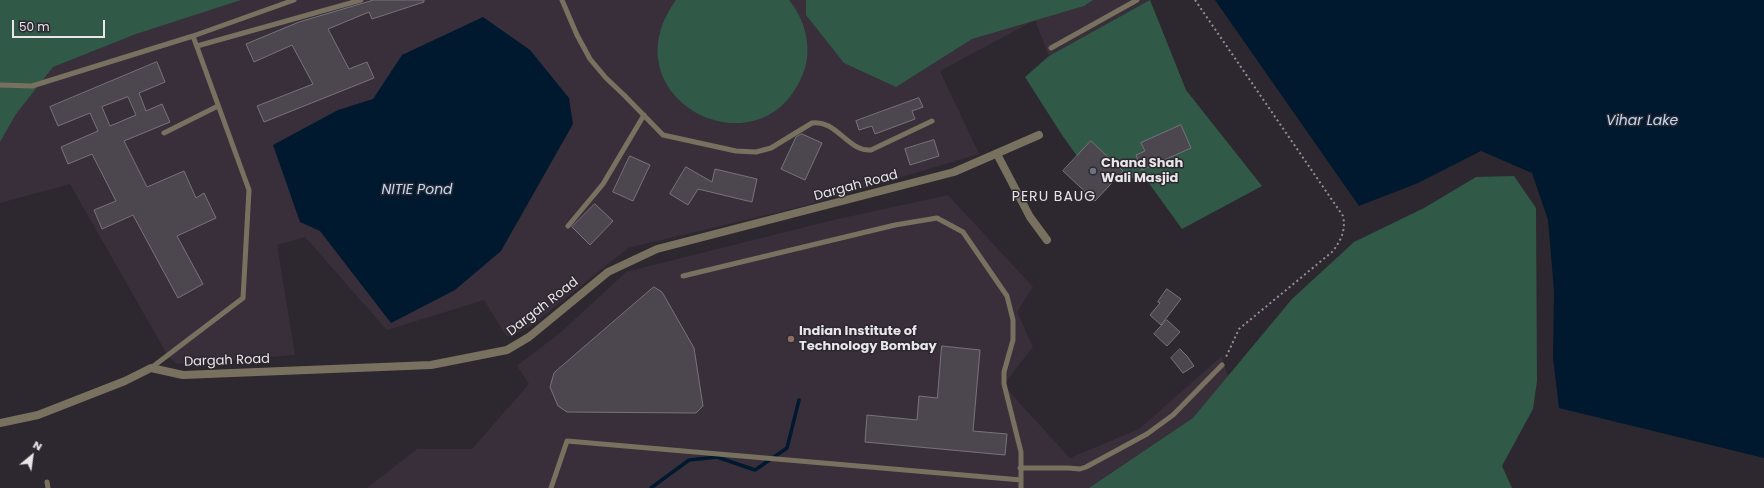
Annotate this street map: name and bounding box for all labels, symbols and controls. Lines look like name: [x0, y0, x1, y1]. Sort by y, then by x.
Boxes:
scale bar: [14, 12, 107, 38]
text: 50 m: [19, 18, 50, 35]
water label: Vihar Lake: [1606, 113, 1678, 129]
place label: Chand Shah Wali Masjid: [1101, 156, 1183, 187]
marker: Chand Shah Wali Masjid: [1088, 166, 1098, 176]
street label: Dargah Road: [812, 167, 900, 205]
water label: NITIE Pond: [381, 182, 453, 198]
district label: PERU BAUG: [1012, 189, 1096, 205]
street label: Dargah Road: [504, 274, 582, 340]
place label: Indian Institute of Technology Bombay: [799, 324, 937, 355]
marker: Indian Institute of Technology Bombay: [786, 334, 796, 344]
street label: Dargah Road: [184, 352, 270, 370]
north arrow: [12, 436, 52, 476]
text: N: [30, 437, 45, 455]

